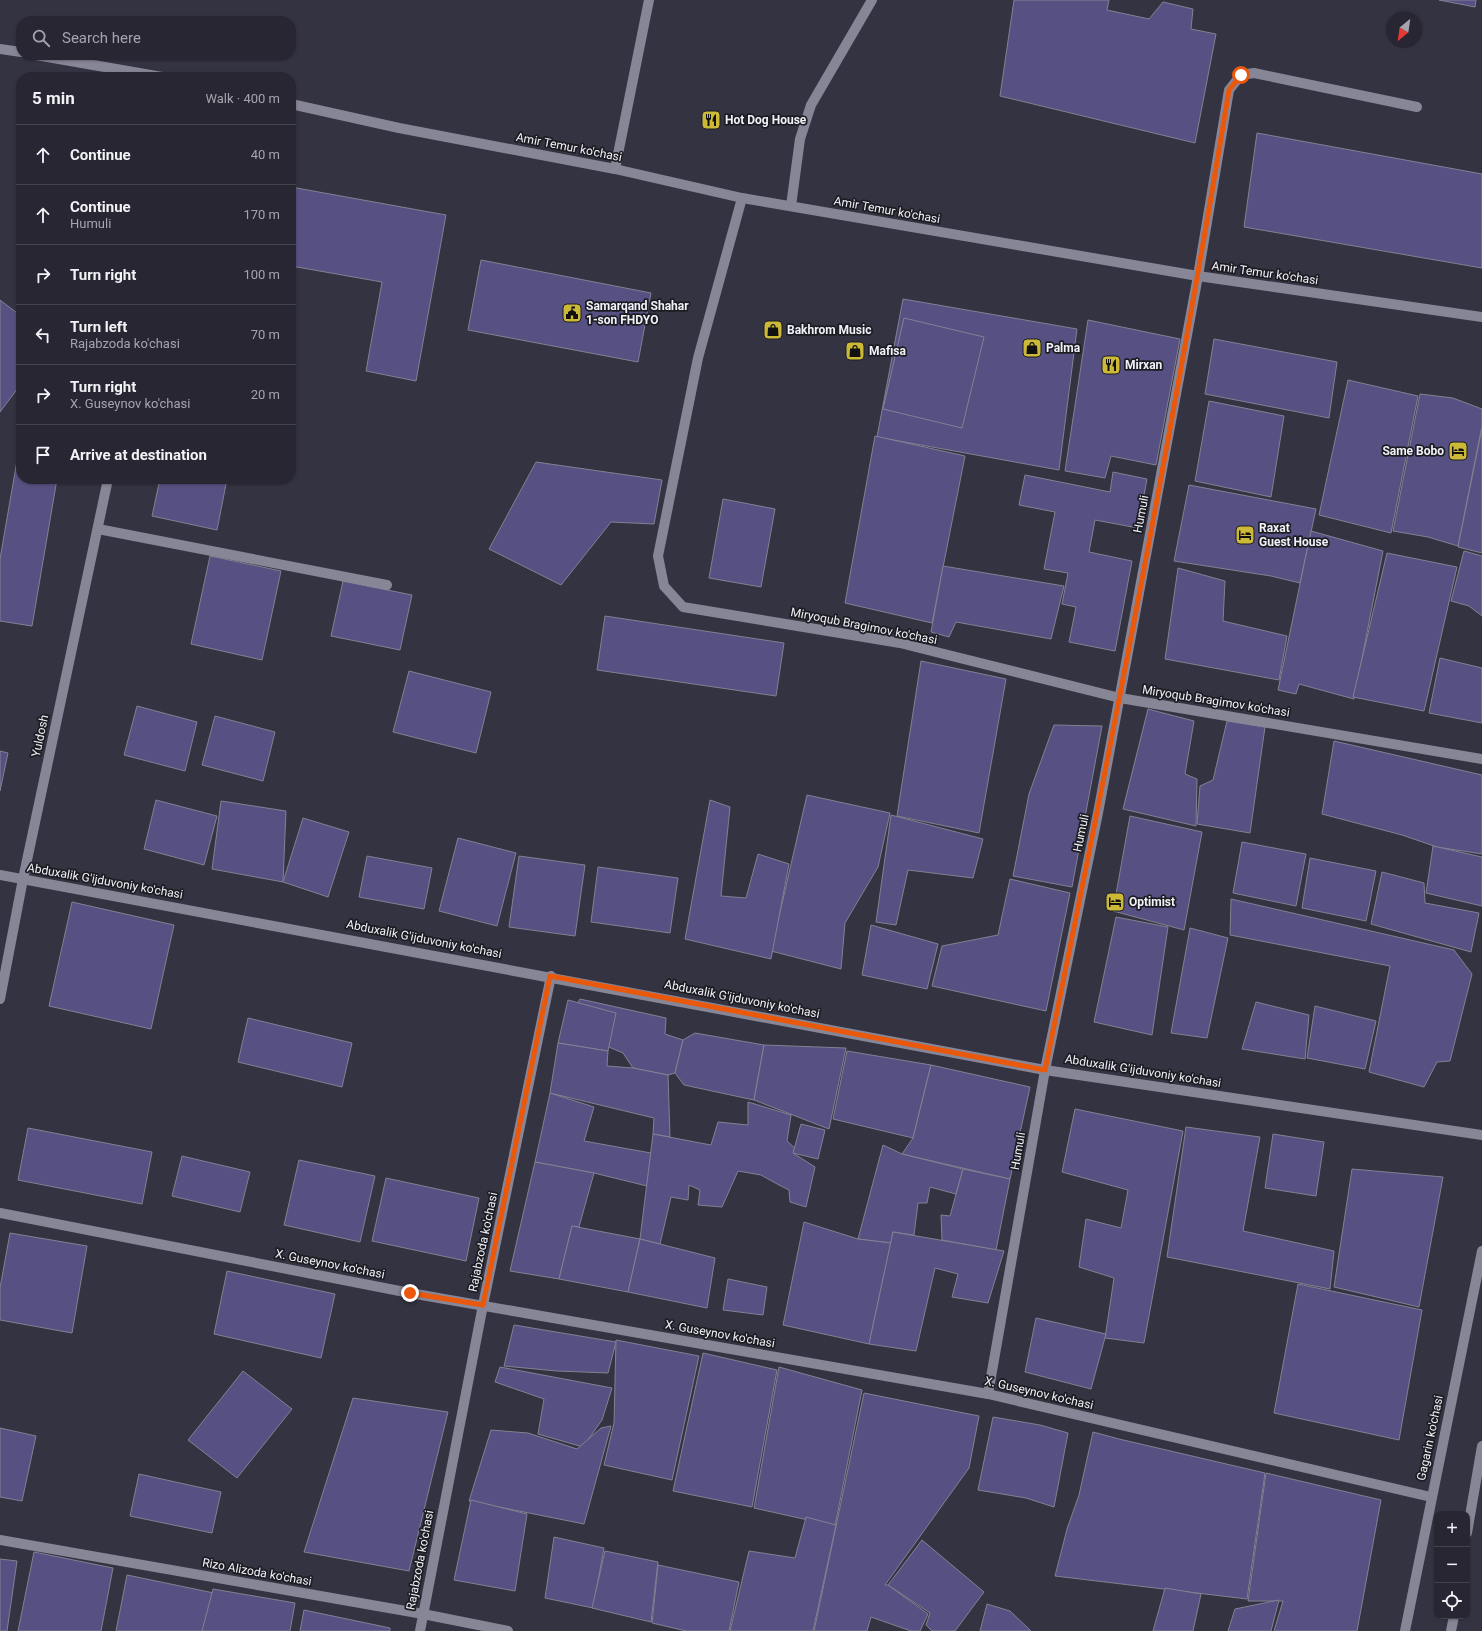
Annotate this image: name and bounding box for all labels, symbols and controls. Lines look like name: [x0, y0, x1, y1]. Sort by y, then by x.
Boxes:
north arrow: [1386, 12, 1422, 48]
search box: [16, 16, 296, 60]
icon: search: [30, 27, 52, 49]
text: Search here: [62, 29, 141, 47]
route start: [1232, 66, 1250, 84]
text: 5 min: [32, 88, 75, 108]
text: Walk · 400 m: [205, 91, 280, 106]
restaurant icon: Hot Dog House: [700, 109, 722, 131]
place label: Hot Dog House: [725, 113, 807, 127]
street label: Amir Temur ko'chasi: [515, 130, 623, 164]
icon: ahead: [32, 144, 54, 166]
text: Continue: [70, 146, 131, 164]
text: 40 m: [251, 147, 280, 162]
street label: Amir Temur ko'chasi: [833, 194, 941, 226]
text: Continue: [70, 198, 131, 216]
icon: ahead: [32, 204, 54, 226]
text: 170 m: [243, 207, 280, 222]
text: Humuli: [70, 216, 111, 231]
street label: Amir Temur ko'chasi: [1211, 259, 1319, 287]
icon: right: [32, 264, 54, 286]
text: Turn right: [70, 266, 136, 284]
text: 100 m: [243, 267, 280, 282]
place label: Samarqand Shahar 1-son FHDYO: [586, 299, 689, 327]
public building icon: Samarqand Shahar 1-son FHDYO: [561, 302, 583, 324]
text: Turn left: [70, 318, 127, 336]
shop icon: Bakhrom Music: [762, 319, 784, 341]
place label: Bakhrom Music: [787, 323, 871, 337]
icon: left: [32, 324, 54, 346]
text: 70 m: [251, 327, 280, 342]
text: Rajabzoda ko'chasi: [70, 336, 180, 351]
shop icon: Palma: [1021, 337, 1043, 359]
shop icon: Mafisa: [844, 340, 866, 362]
place label: Palma: [1046, 341, 1081, 355]
place label: Mafisa: [869, 344, 906, 358]
restaurant icon: Mirxan: [1100, 354, 1122, 376]
place label: Mirxan: [1125, 358, 1163, 372]
text: Turn right: [70, 378, 136, 396]
icon: right: [32, 384, 54, 406]
text: 20 m: [251, 387, 280, 402]
text: X. Guseynov ko'chasi: [70, 396, 190, 411]
hotel icon: Same Bobo: [1447, 440, 1469, 462]
icon: arrive: [32, 444, 54, 466]
place label: Same Bobo: [1382, 444, 1444, 458]
text: Arrive at destination: [70, 446, 207, 464]
street label: Humuli: [1130, 494, 1152, 534]
place label: Raxat Guest House: [1259, 521, 1329, 549]
hotel icon: Raxat Guest House: [1234, 524, 1256, 546]
street label: Miryoqub Bragimov ko'chasi: [789, 605, 939, 647]
street label: Miryoqub Bragimov ko'chasi: [1141, 682, 1291, 720]
street label: Yuldosh: [29, 714, 51, 758]
street label: Humuli: [1070, 813, 1092, 853]
street label: Abduxalik G'ijduvoniy ko'chasi: [26, 860, 184, 902]
hotel icon: Optimist: [1104, 891, 1126, 913]
place label: Optimist: [1129, 895, 1175, 909]
street label: Abduxalik G'ijduvoniy ko'chasi: [345, 917, 503, 961]
street label: Abduxalik G'ijduvoniy ko'chasi: [663, 977, 821, 1021]
street label: Abduxalik G'ijduvoniy ko'chasi: [1064, 1052, 1222, 1090]
street label: Humuli: [1008, 1131, 1028, 1171]
street label: Rajabzoda ko'chasi: [466, 1191, 500, 1293]
street label: X. Guseynov ko'chasi: [274, 1247, 386, 1281]
route end: [401, 1284, 419, 1302]
street label: X. Guseynov ko'chasi: [664, 1317, 776, 1351]
street label: X. Guseynov ko'chasi: [983, 1374, 1095, 1412]
street label: Gagarin ko'chasi: [1414, 1394, 1446, 1482]
street label: Rajabzoda ko'chasi: [403, 1509, 437, 1611]
map controls: [1434, 1511, 1470, 1619]
button: +: [1434, 1511, 1470, 1547]
button: −: [1434, 1547, 1470, 1583]
street label: Rizo Alizoda ko'chasi: [201, 1555, 313, 1589]
button: locate: [1434, 1583, 1470, 1619]

